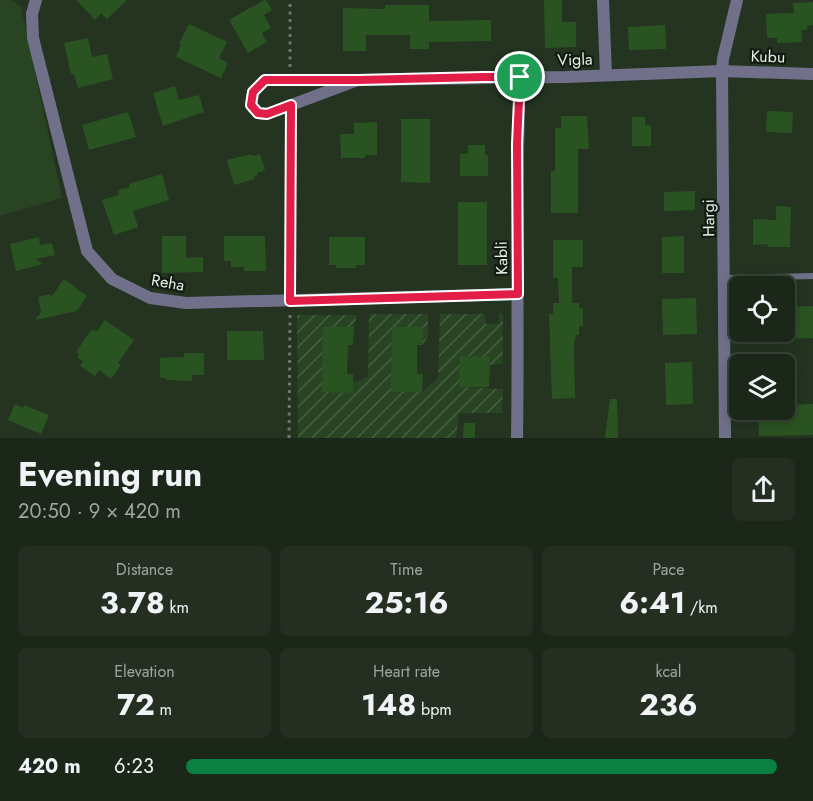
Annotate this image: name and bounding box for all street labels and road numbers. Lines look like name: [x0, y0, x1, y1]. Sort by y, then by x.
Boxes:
street label: Kubu: [750, 44, 786, 69]
street label: Vigla: [557, 47, 593, 72]
street label: Hargi: [697, 199, 720, 237]
street label: Kabli: [490, 241, 513, 275]
street label: Reha: [150, 268, 186, 297]

